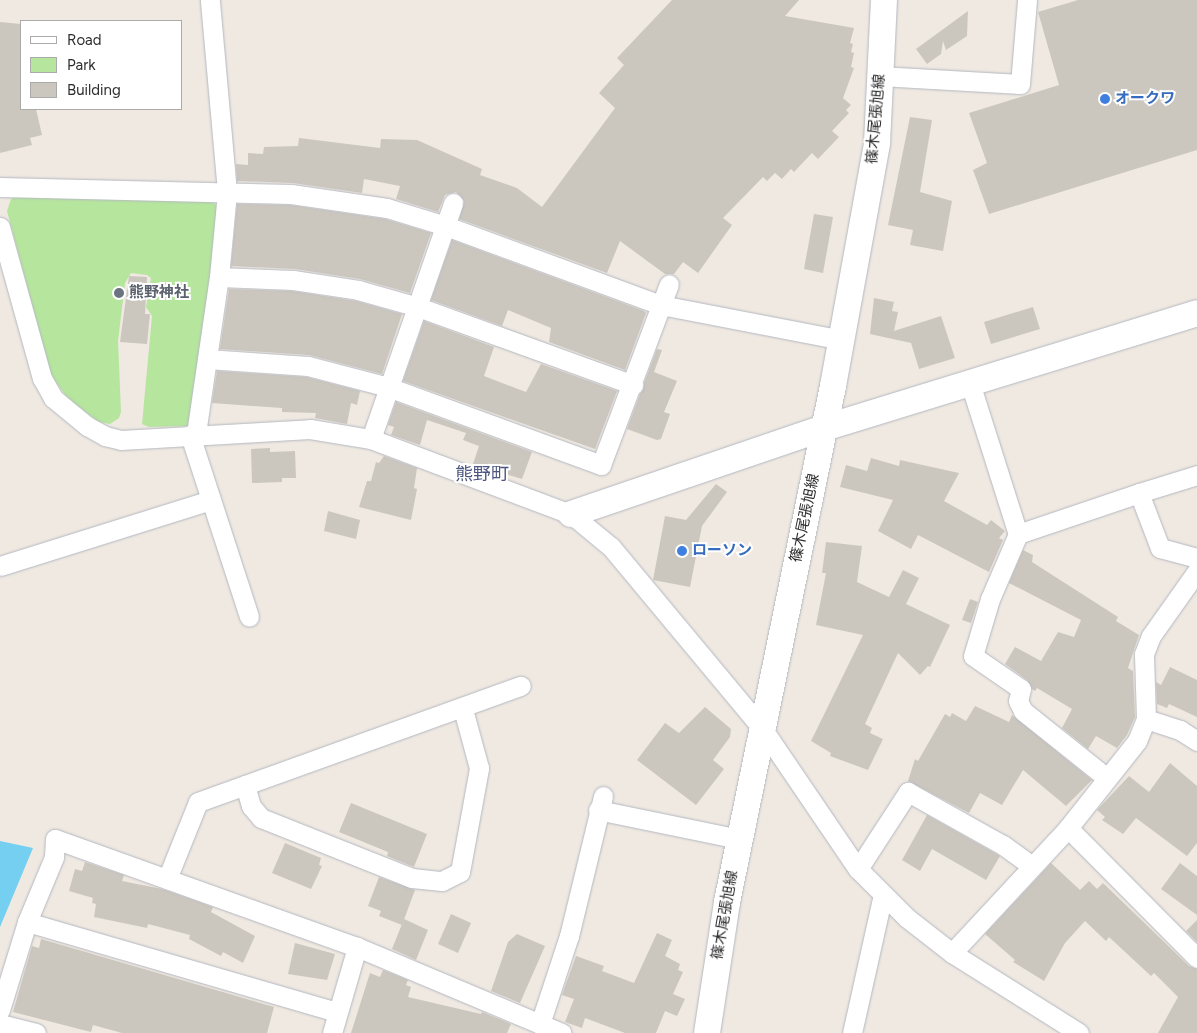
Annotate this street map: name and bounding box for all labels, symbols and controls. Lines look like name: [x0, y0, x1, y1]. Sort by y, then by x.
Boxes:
legend: [20, 20, 182, 110]
text: Road: [67, 31, 102, 49]
text: Park: [67, 56, 96, 74]
street label: 篠木尾張旭線: [863, 73, 889, 165]
text: Building: [67, 81, 121, 99]
place label: オークワ: [1115, 90, 1175, 108]
marker: オークワ: [1099, 93, 1111, 105]
place label: 熊野神社: [129, 284, 189, 302]
marker: 熊野神社: [113, 287, 125, 299]
district label: 熊野町: [455, 463, 509, 485]
street label: 篠木尾張旭線: [787, 472, 823, 564]
place label: ローソン: [692, 542, 752, 560]
marker: ローソン: [676, 545, 688, 557]
street label: 篠木尾張旭線: [708, 869, 742, 961]

